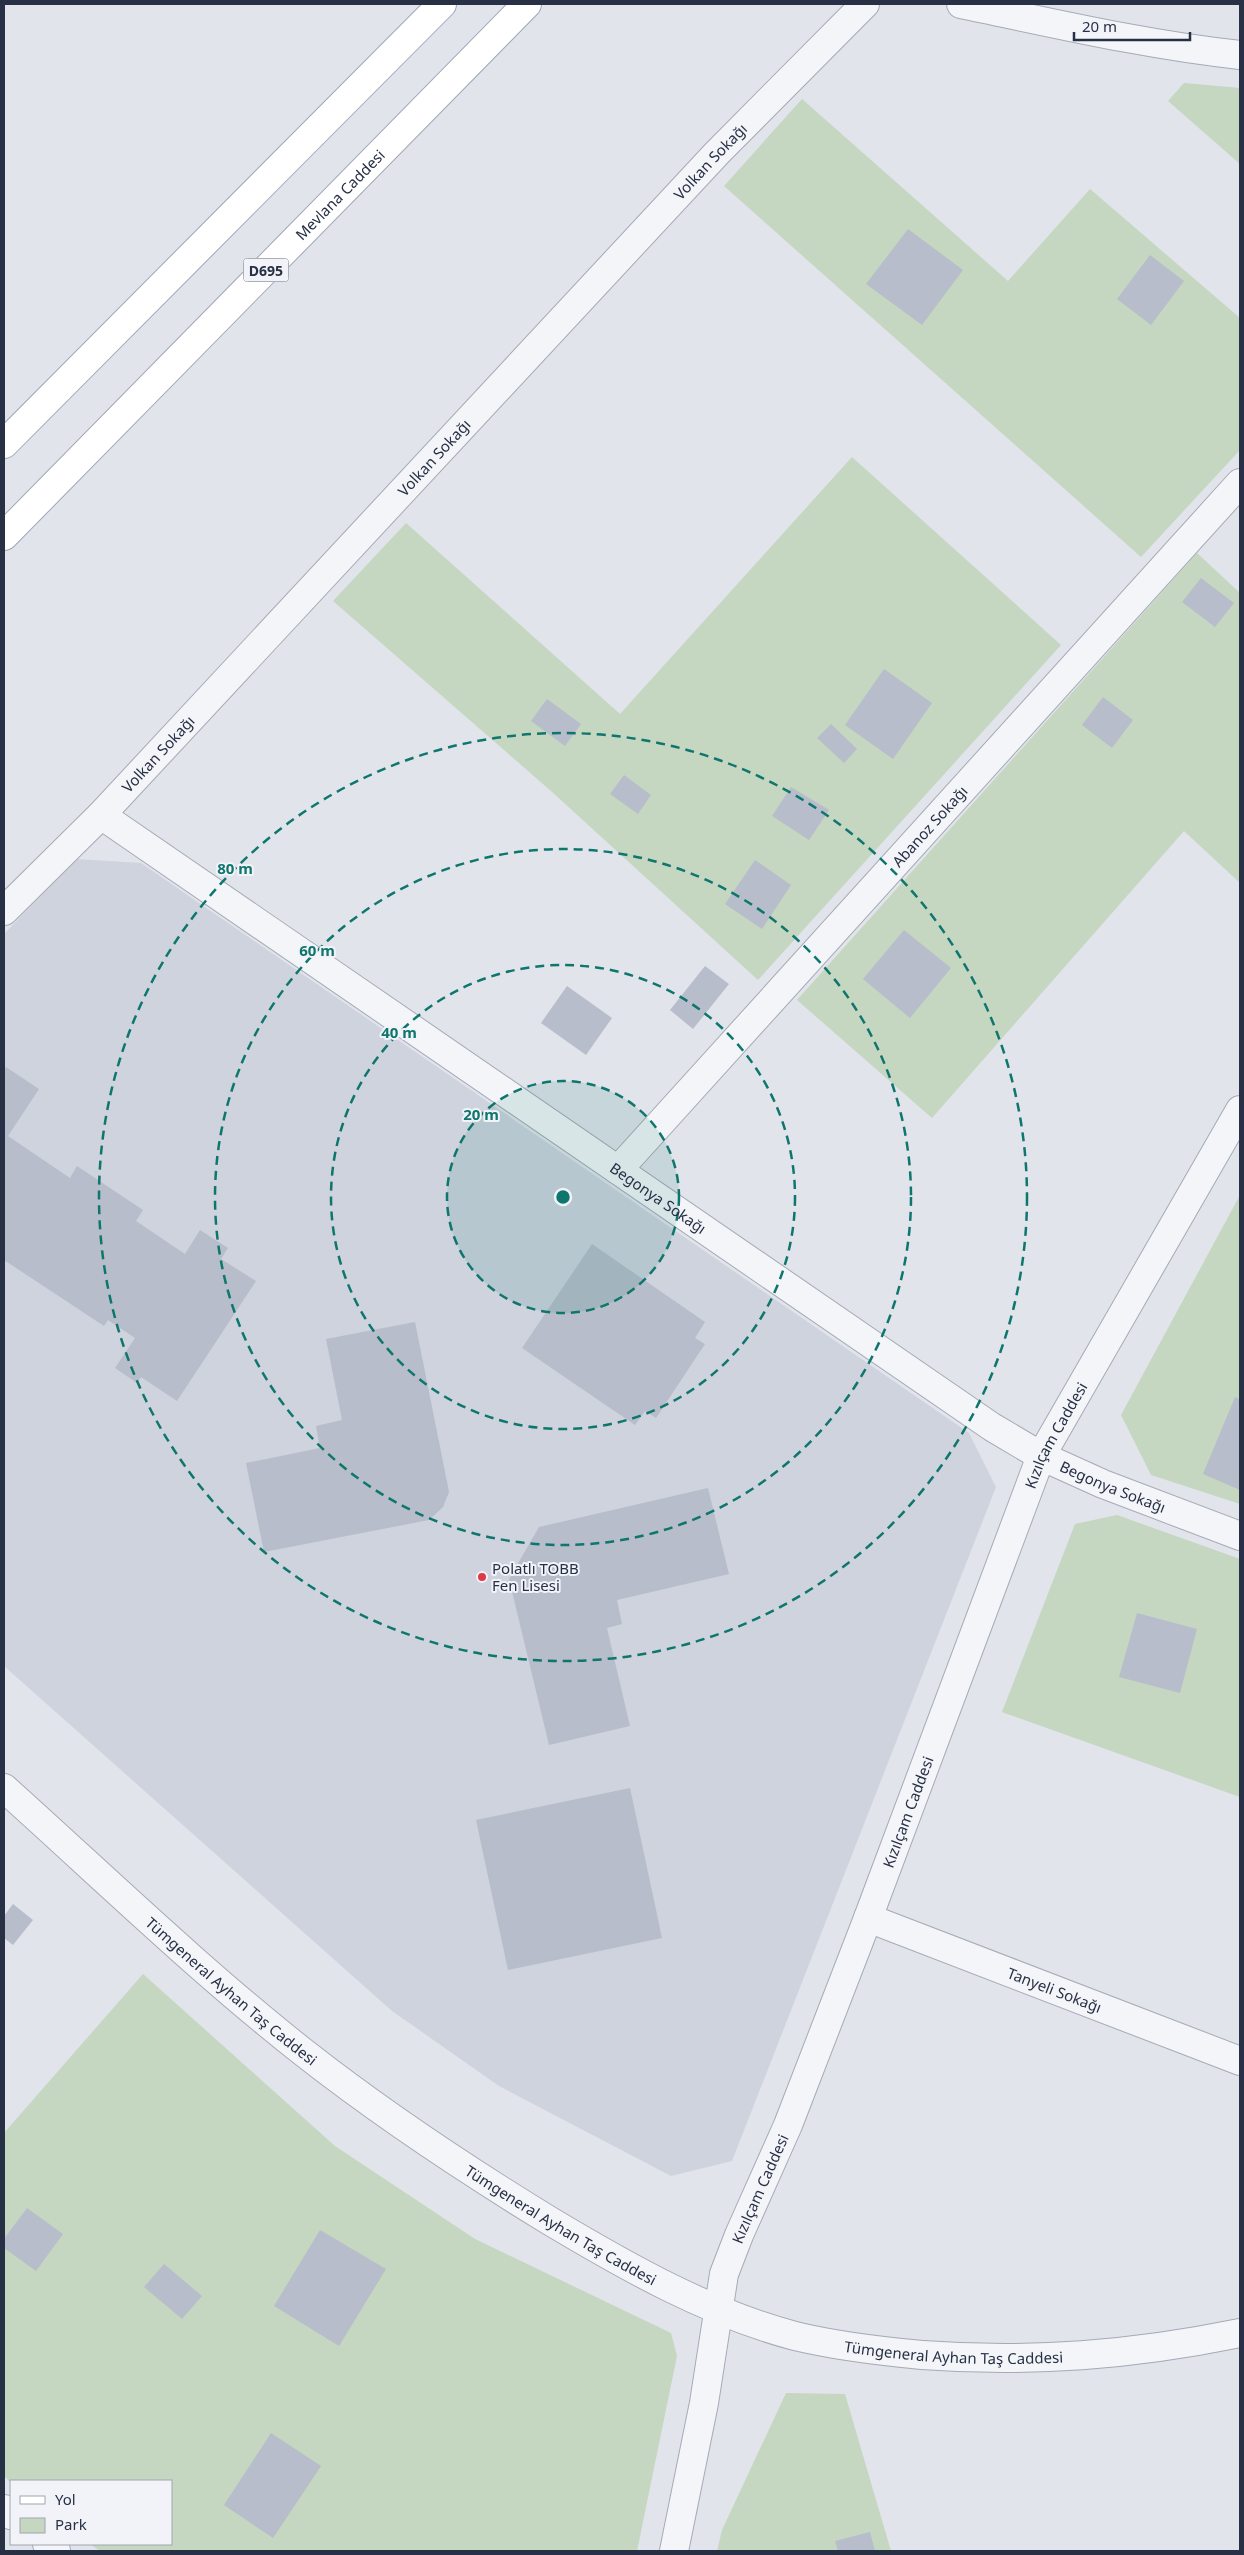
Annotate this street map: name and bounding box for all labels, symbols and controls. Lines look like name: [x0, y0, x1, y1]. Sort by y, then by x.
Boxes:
scale bar: [1074, 10, 1190, 42]
text: 20 m: [1082, 16, 1117, 36]
street label: Volkan Sokağı: [669, 119, 751, 204]
street label: Mevlana Caddesi: [291, 145, 389, 244]
road number: D695: [244, 258, 288, 282]
street label: Volkan Sokağı: [393, 415, 475, 500]
street label: Volkan Sokağı: [117, 711, 199, 797]
street label: Abanoz Sokağı: [887, 781, 972, 871]
text: 80 m: [217, 858, 253, 878]
text: 60 m: [299, 940, 335, 960]
text: 40 m: [381, 1022, 417, 1042]
text: 20 m: [463, 1104, 499, 1124]
street label: Begonya Sokağı: [606, 1158, 710, 1238]
centre of rings: [554, 1188, 572, 1206]
street label: Kızılçam Caddesi: [1020, 1378, 1091, 1491]
street label: Begonya Sokağı: [1057, 1456, 1169, 1517]
place label: Polatlı TOBB Fen Lisesi: [492, 1558, 579, 1595]
marker: Polatlı TOBB Fen Lisesi: [476, 1571, 488, 1583]
street label: Kızılçam Caddesi: [878, 1753, 938, 1870]
street label: Tümgeneral Ayhan Taş Caddesi: [142, 1912, 321, 2070]
street label: Tanyeli Sokağı: [1005, 1963, 1105, 2017]
street label: Kızılçam Caddesi: [727, 2131, 793, 2246]
street label: Tümgeneral Ayhan Taş Caddesi: [462, 2160, 660, 2289]
street label: Tümgeneral Ayhan Taş Caddesi: [843, 2336, 1064, 2368]
legend: [10, 2480, 172, 2545]
text: Yol: [55, 2489, 76, 2509]
text: Park: [55, 2514, 87, 2534]

